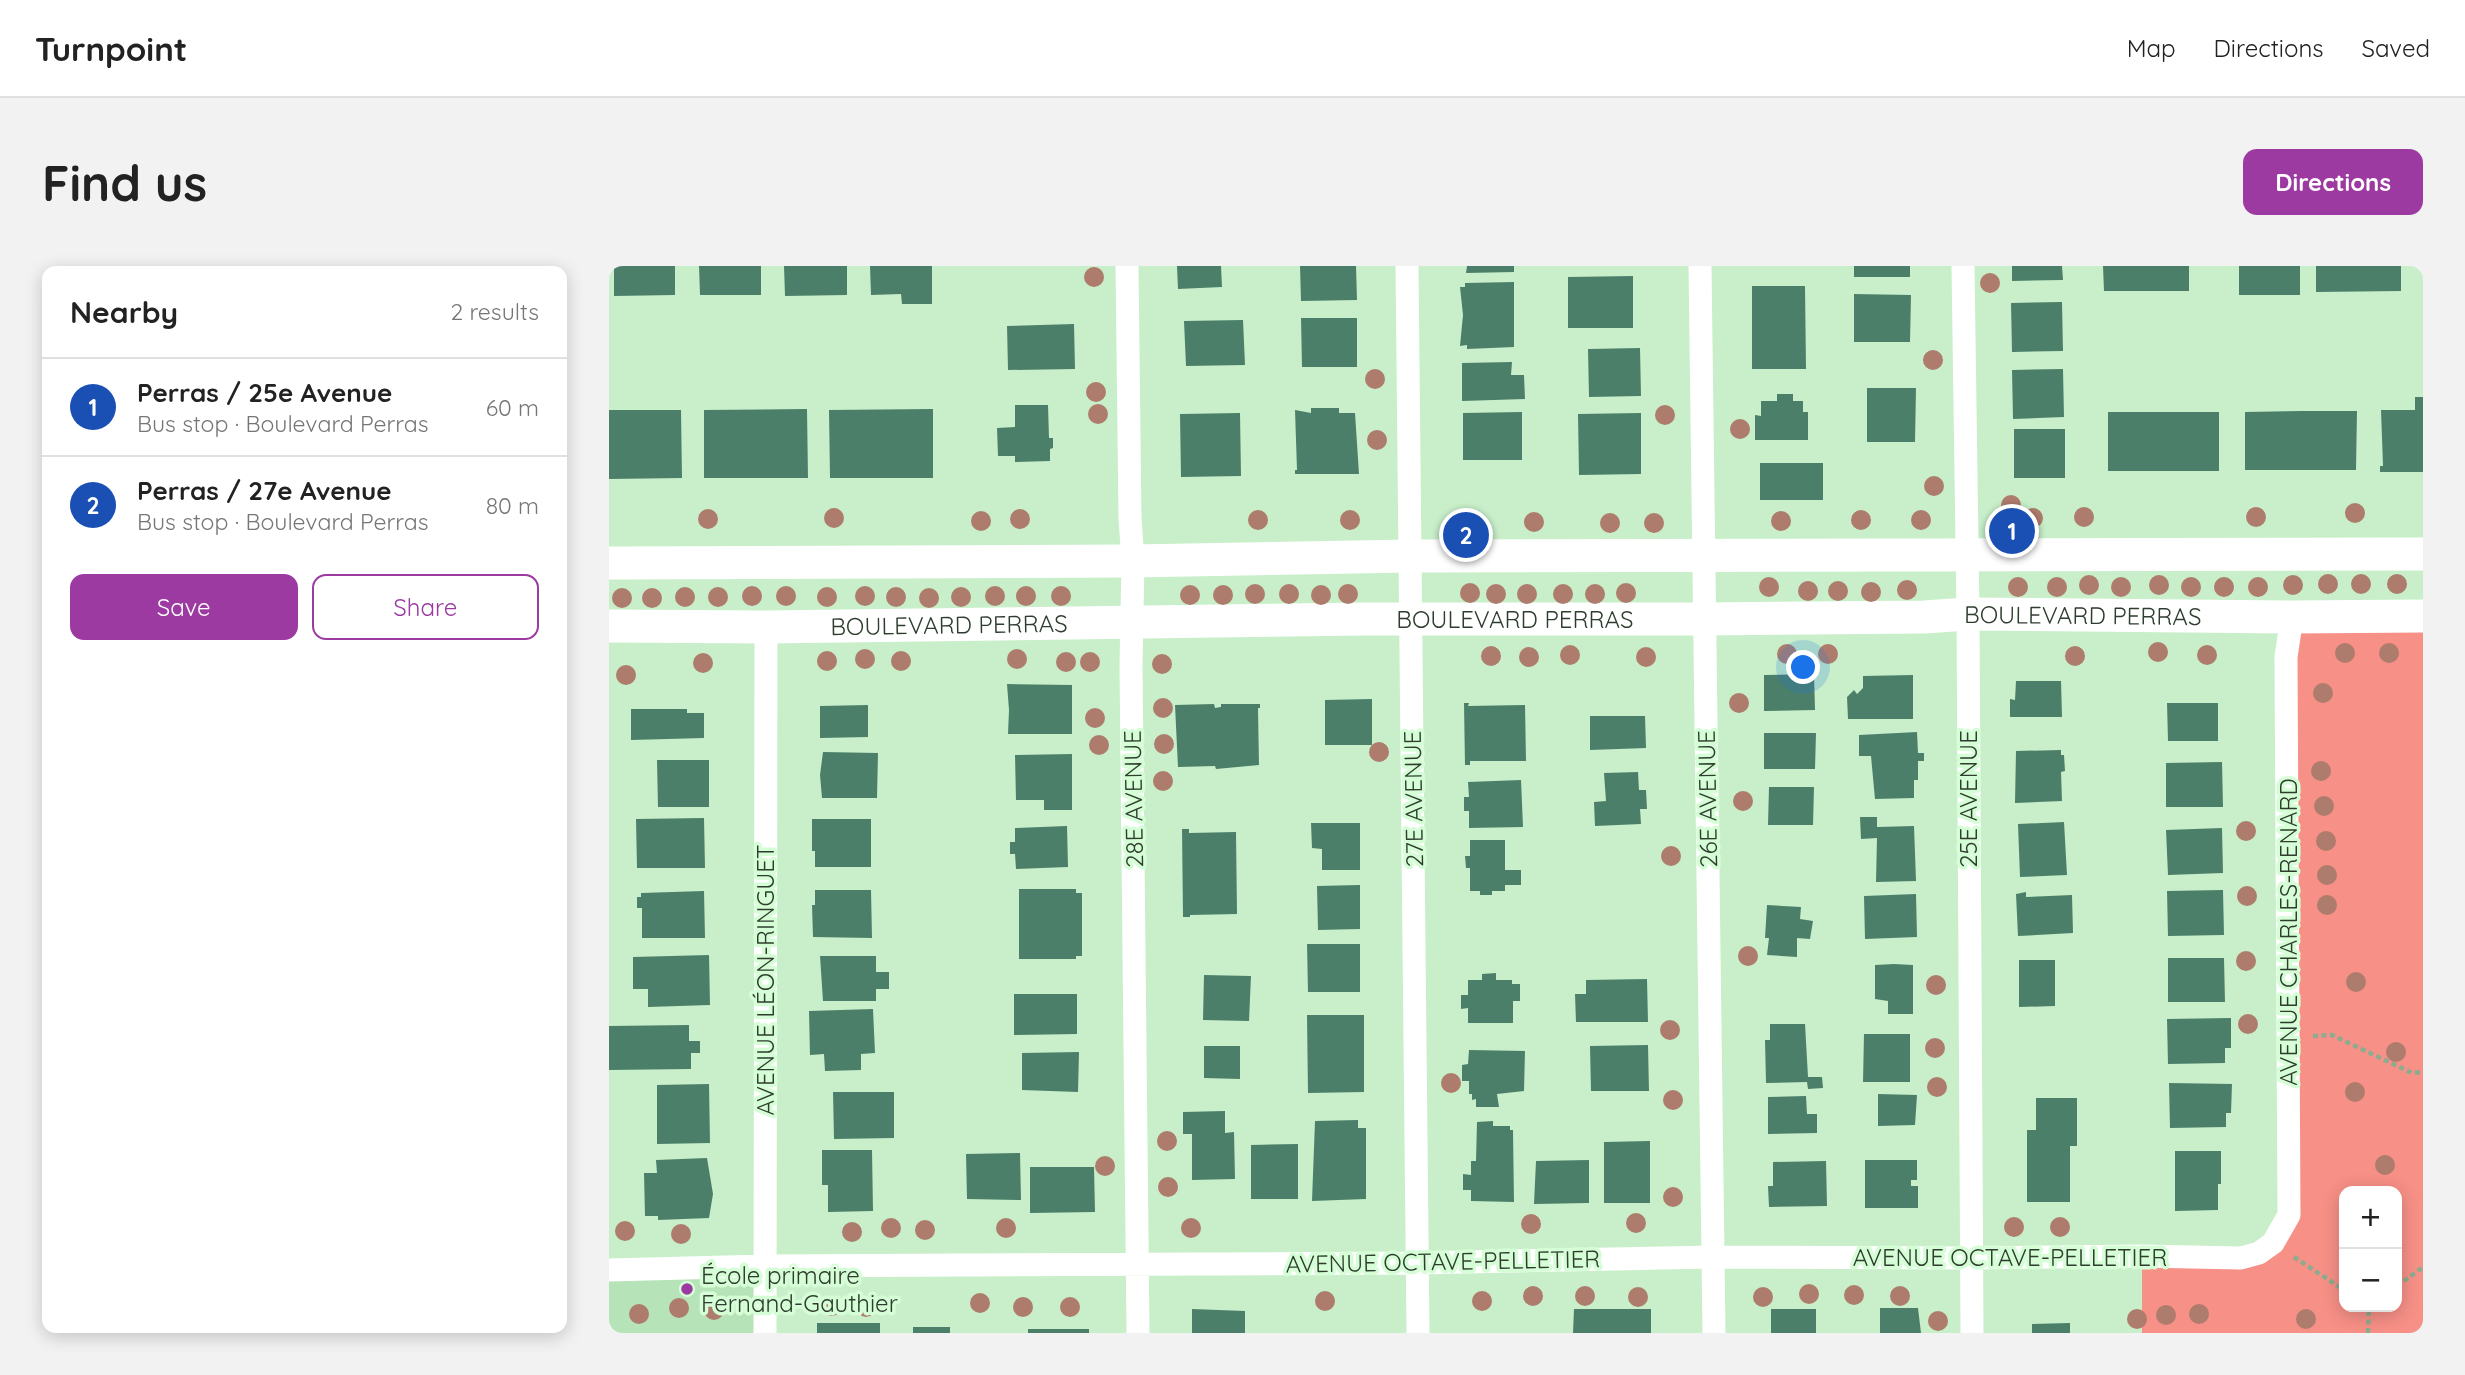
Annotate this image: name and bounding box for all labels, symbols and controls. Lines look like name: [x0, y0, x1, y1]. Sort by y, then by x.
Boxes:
text: Turnpoint: [35, 28, 187, 69]
text: Map: [2127, 33, 2176, 63]
text: Directions: [2214, 33, 2324, 63]
text: Saved: [2362, 33, 2430, 63]
button: Directions: [2243, 149, 2423, 215]
text: Find us: [42, 152, 207, 213]
text: Nearby: [70, 293, 178, 331]
text: 2 results: [450, 297, 539, 326]
text: Perras / 25e Avenue: [137, 376, 392, 409]
text: 1: [89, 393, 97, 422]
text: 60 m: [486, 393, 539, 422]
text: Bus stop · Boulevard Perras: [137, 409, 429, 438]
text: Perras / 27e Avenue: [137, 474, 392, 507]
text: 2: [86, 491, 100, 520]
text: 80 m: [486, 491, 539, 520]
pin: 1: [1989, 505, 2035, 557]
text: Bus stop · Boulevard Perras: [137, 507, 429, 536]
pin: 2: [1443, 509, 1489, 561]
button: Save: [70, 574, 298, 640]
button: Share: [312, 574, 539, 640]
street label: BOULEVARD PERRAS: [1964, 599, 2202, 631]
street label: BOULEVARD PERRAS: [1396, 604, 1634, 634]
street label: BOULEVARD PERRAS: [830, 608, 1068, 641]
your location: [1786, 650, 1820, 684]
street label: 28E AVENUE: [1117, 730, 1149, 868]
street label: 26E AVENUE: [1691, 730, 1723, 868]
street label: 25E AVENUE: [1953, 730, 1983, 868]
street label: 27E AVENUE: [1397, 731, 1429, 867]
street label: AVENUE CHARLES-RENARD: [2273, 778, 2303, 1086]
street label: AVENUE LÉON-RINGUET: [750, 845, 780, 1115]
map controls: [2339, 1186, 2402, 1312]
button: +: [2339, 1186, 2402, 1249]
street label: AVENUE OCTAVE-PELLETIER: [1853, 1242, 2167, 1272]
street label: AVENUE OCTAVE-PELLETIER: [1285, 1243, 1601, 1279]
button: −: [2339, 1249, 2402, 1312]
place label: École primaire Fernand-Gauthier: [701, 1260, 898, 1318]
marker: École primaire Fernand-Gauthier: [679, 1281, 695, 1297]

